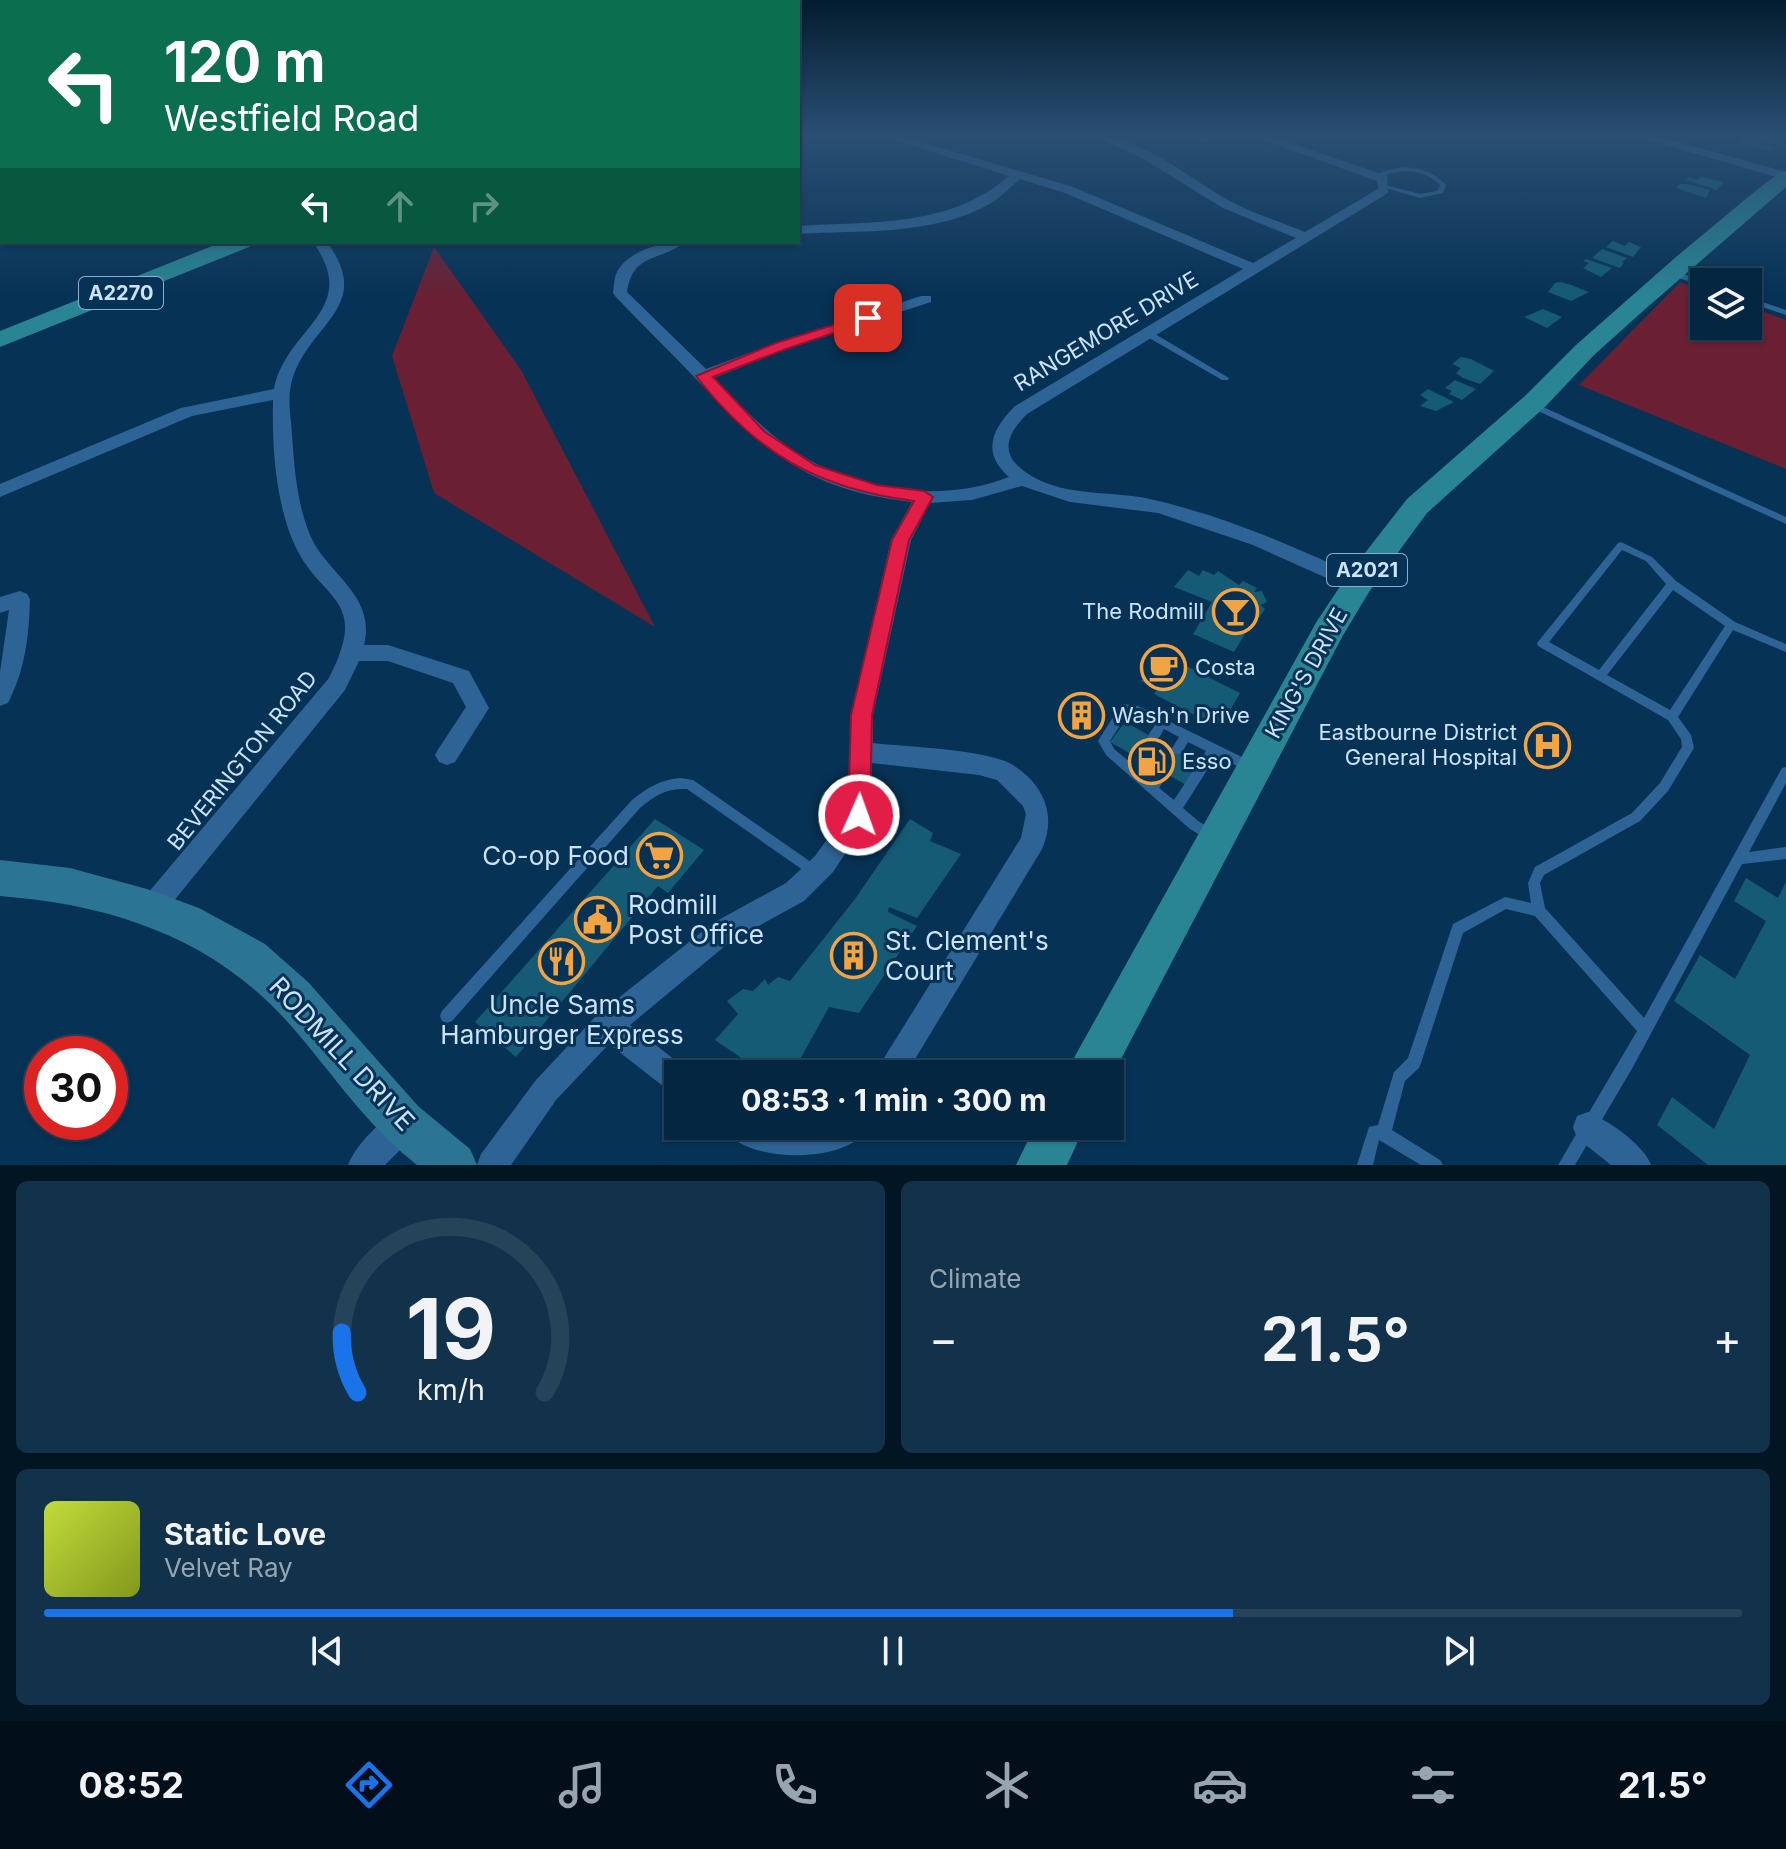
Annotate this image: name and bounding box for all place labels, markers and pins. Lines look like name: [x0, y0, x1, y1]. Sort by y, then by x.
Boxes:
pin: [834, 284, 902, 352]
bar icon: The Rodmill: [1211, 587, 1259, 635]
place label: The Rodmill: [1082, 598, 1204, 624]
cafe icon: Costa: [1140, 643, 1188, 691]
place label: Costa: [1195, 654, 1256, 680]
building icon: Wash'n Drive: [1057, 691, 1105, 739]
place label: Wash'n Drive: [1112, 702, 1250, 728]
place label: Eastbourne District General Hospital: [1319, 719, 1517, 770]
hospital icon: Eastbourne District General Hospital: [1524, 721, 1572, 769]
fuel station icon: Esso: [1127, 737, 1175, 785]
place label: Esso: [1182, 748, 1232, 774]
supermarket icon: Co-op Food: [636, 832, 684, 880]
place label: Co-op Food: [482, 840, 629, 871]
place label: Rodmill Post Office: [628, 889, 764, 950]
public building icon: Rodmill Post Office: [573, 896, 621, 944]
place label: St. Clement's Court: [885, 925, 1049, 986]
building icon: St. Clement's Court: [830, 932, 878, 980]
restaurant icon: Uncle Sams Hamburger Express: [538, 938, 586, 986]
place label: Uncle Sams Hamburger Express: [440, 989, 684, 1050]

